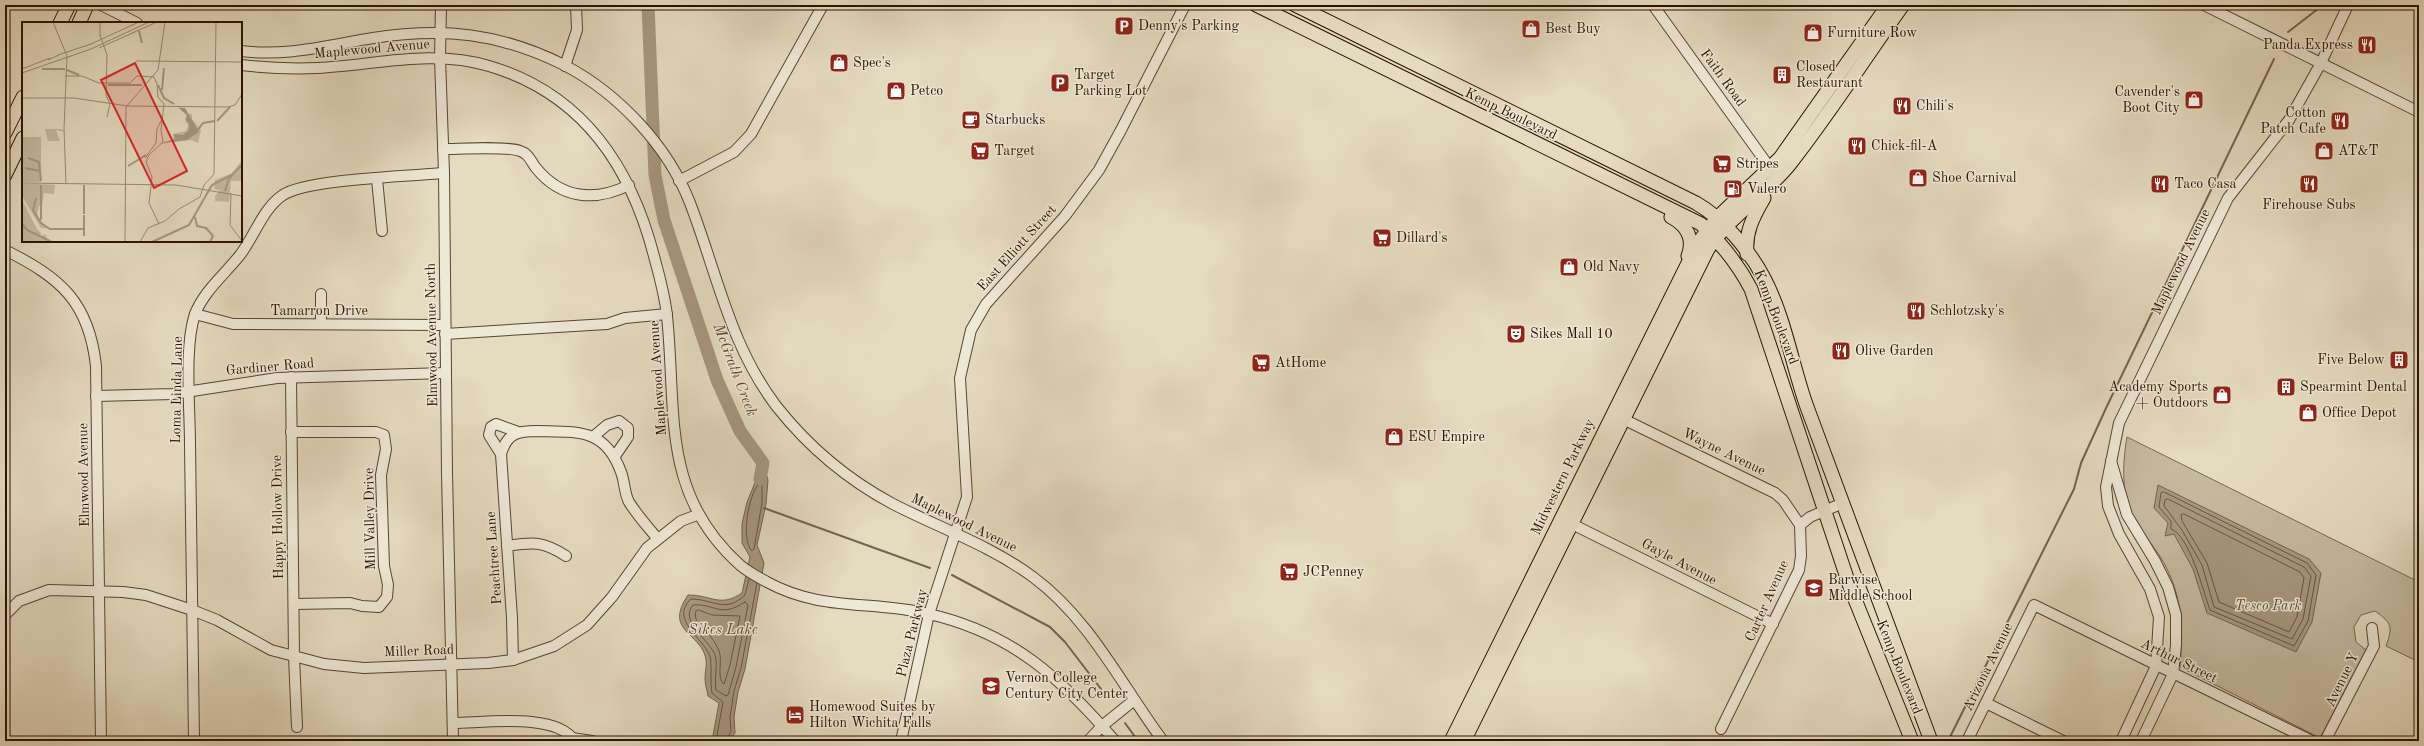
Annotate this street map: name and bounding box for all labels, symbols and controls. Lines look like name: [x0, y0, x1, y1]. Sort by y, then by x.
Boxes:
parking icon: Denny's Parking: [1113, 15, 1135, 37]
shop icon: Best Buy: [1520, 18, 1542, 40]
place label: Denny's Parking: [1138, 19, 1239, 33]
inset map: [22, 22, 242, 242]
place label: Best Buy: [1545, 22, 1601, 36]
shop icon: Furniture Row: [1802, 22, 1824, 44]
place label: Furniture Row: [1827, 26, 1917, 40]
restaurant icon: Panda Express: [2356, 34, 2378, 56]
street label: Maplewood Avenue: [314, 37, 430, 61]
place label: Panda Express: [2263, 38, 2353, 52]
street label: Faith Road: [1698, 47, 1748, 109]
shop icon: Spec's: [828, 52, 850, 74]
place label: Spec's: [853, 56, 891, 70]
place label: Closed Restaurant: [1796, 60, 1863, 90]
building icon: Closed Restaurant: [1771, 64, 1793, 86]
place label: Target Parking Lot: [1074, 68, 1147, 98]
parking icon: Target Parking Lot: [1049, 72, 1071, 94]
shop icon: Petco: [885, 80, 907, 102]
place label: Petco: [910, 84, 943, 98]
place label: Cavender's Boot City: [2114, 85, 2181, 115]
street label: Kemp Boulevard: [1463, 86, 1559, 142]
shop icon: Cavender's Boot City: [2183, 89, 2205, 111]
restaurant icon: Chili's: [1891, 95, 1913, 117]
place label: Chili's: [1916, 99, 1954, 113]
place label: Cotton Patch Cafe: [2260, 106, 2326, 136]
cafe icon: Starbucks: [960, 109, 982, 131]
restaurant icon: Cotton Patch Cafe: [2329, 110, 2351, 132]
place label: Starbucks: [985, 113, 1045, 127]
restaurant icon: Chick-fil-A: [1846, 135, 1868, 157]
place label: Chick-fil-A: [1871, 139, 1938, 153]
supermarket icon: Target: [969, 140, 991, 162]
shop icon: AT&T: [2313, 140, 2335, 162]
place label: Target: [994, 144, 1035, 158]
place label: AT&T: [2338, 144, 2378, 158]
supermarket icon: Stripes: [1711, 153, 1733, 175]
place label: Stripes: [1736, 157, 1779, 171]
shop icon: Shoe Carnival: [1907, 167, 1929, 189]
place label: Shoe Carnival: [1932, 171, 2017, 185]
restaurant icon: Taco Casa: [2149, 173, 2171, 195]
restaurant icon: Firehouse Subs: [2298, 173, 2320, 195]
place label: Taco Casa: [2174, 177, 2237, 191]
fuel station icon: Valero: [1722, 178, 1744, 200]
place label: Valero: [1747, 182, 1787, 196]
place label: Firehouse Subs: [2262, 198, 2356, 212]
street label: East Elliott Street: [975, 202, 1059, 294]
street label: Maplewood Avenue: [2149, 207, 2213, 317]
supermarket icon: Dillard's: [1371, 227, 1393, 249]
place label: Dillard's: [1396, 231, 1448, 245]
shop icon: Old Navy: [1558, 256, 1580, 278]
place label: Old Navy: [1583, 260, 1640, 274]
street label: Elmwood Avenue North: [424, 262, 440, 407]
street label: Kemp Boulevard: [1751, 268, 1801, 366]
restaurant icon: Schlotzsky's: [1905, 300, 1927, 322]
street label: Tamarron Drive: [270, 304, 368, 318]
place label: Schlotzsky's: [1930, 304, 2004, 318]
street label: Maplewood Avenue: [647, 320, 669, 436]
water label: McGrath Creek: [709, 321, 759, 419]
theatre icon: Sikes Mall 10: [1505, 323, 1527, 345]
place label: Sikes Mall 10: [1530, 327, 1613, 341]
street label: Loma Linda Lane: [169, 336, 185, 444]
restaurant icon: Olive Garden: [1830, 340, 1852, 362]
place label: Olive Garden: [1855, 344, 1934, 358]
building icon: Five Below: [2388, 349, 2410, 371]
supermarket icon: AtHome: [1250, 352, 1272, 374]
place label: Five Below: [2317, 353, 2385, 367]
street label: Gardiner Road: [225, 356, 315, 378]
place label: AtHome: [1275, 356, 1326, 370]
building icon: Spearmint Dental: [2275, 376, 2297, 398]
place label: Academy Sports + Outdoors: [2108, 380, 2208, 410]
place label: Spearmint Dental: [2300, 380, 2407, 394]
shop icon: Academy Sports + Outdoors: [2211, 384, 2233, 406]
shop icon: Office Depot: [2297, 402, 2319, 424]
place label: Office Depot: [2322, 406, 2397, 420]
street label: Midwestern Parkway: [1529, 416, 1597, 537]
street label: Elmwood Avenue: [76, 423, 92, 527]
shop icon: ESU Empire: [1383, 426, 1405, 448]
street label: Wayne Avenue: [1680, 426, 1768, 478]
place label: ESU Empire: [1408, 430, 1485, 444]
street label: Happy Hollow Drive: [270, 455, 286, 579]
street label: Mill Valley Drive: [362, 468, 378, 570]
street label: Maplewood Avenue: [909, 491, 1019, 555]
street label: Peachtree Lane: [484, 511, 504, 605]
street label: Gayle Avenue: [1639, 536, 1719, 588]
street label: Carter Avenue: [1743, 558, 1791, 644]
supermarket icon: JCPenney: [1278, 561, 1300, 583]
place label: JCPenney: [1303, 565, 1365, 579]
place label: Barwise Middle School: [1828, 573, 1913, 603]
school or university icon: Barwise Middle School: [1803, 577, 1825, 599]
street label: Plaza Parkway: [894, 587, 930, 679]
park label: Tesco Park: [2235, 599, 2301, 613]
street label: Kemp Boulevard: [1874, 618, 1924, 716]
street label: Arizona Avenue: [1961, 621, 2015, 713]
water label: Sikes Lake: [688, 623, 758, 638]
street label: Arthur Street: [2139, 636, 2220, 686]
street label: Miller Road: [384, 643, 454, 659]
street label: Avenue Y: [2323, 651, 2361, 709]
place label: Vernon College Century City Center: [1005, 671, 1128, 701]
school or university icon: Vernon College Century City Center: [980, 675, 1002, 697]
place label: Homewood Suites by Hilton Wichita Falls: [809, 700, 936, 730]
hotel icon: Homewood Suites by Hilton Wichita Falls: [784, 704, 806, 726]

